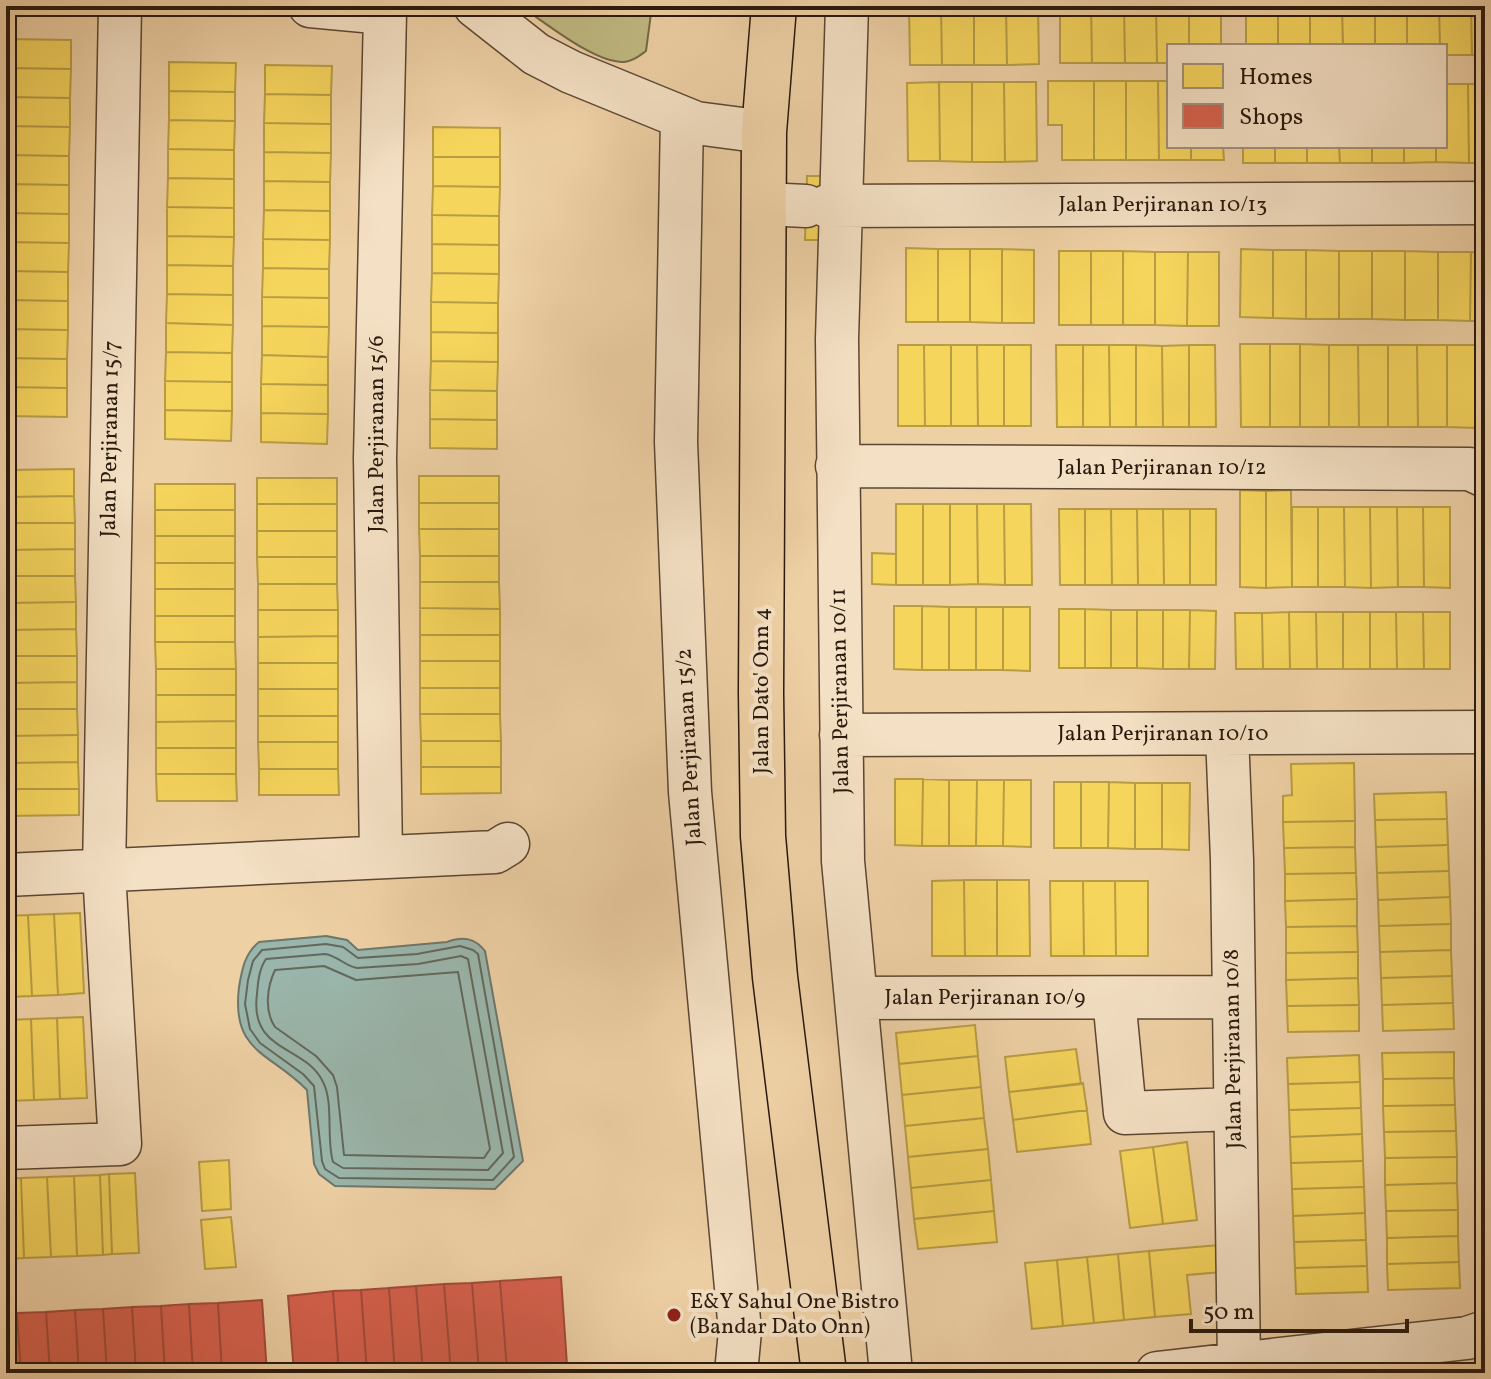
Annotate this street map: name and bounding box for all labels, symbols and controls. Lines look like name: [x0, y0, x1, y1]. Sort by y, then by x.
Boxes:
legend: [1167, 44, 1447, 148]
text: Homes: [1239, 61, 1313, 95]
text: Shops: [1239, 101, 1303, 135]
street label: Jalan Perjiranan 10/13: [1059, 190, 1267, 221]
street label: Jalan Perjiranan 15/6: [362, 335, 393, 533]
street label: Jalan Perjiranan 15/7: [94, 340, 128, 538]
street label: Jalan Perjiranan 10/12: [1057, 453, 1267, 484]
street label: Jalan Perjiranan 10/11: [824, 588, 858, 794]
street label: Jalan Dato' Onn 4: [747, 608, 778, 774]
street label: Jalan Perjiranan 15/2: [669, 647, 711, 847]
street label: Jalan Perjiranan 10/10: [1058, 719, 1268, 750]
street label: Jalan Perjiranan 10/8: [1217, 949, 1251, 1149]
street label: Jalan Perjiranan 10/9: [884, 983, 1086, 1014]
scale bar: [1191, 1283, 1407, 1333]
place label: E&Y Sahul One Bistro (Bandar Dato Onn): [690, 1287, 899, 1343]
text: 50 m: [1203, 1296, 1255, 1330]
marker: E&Y Sahul One Bistro (Bandar Dato Onn): [665, 1306, 683, 1324]

